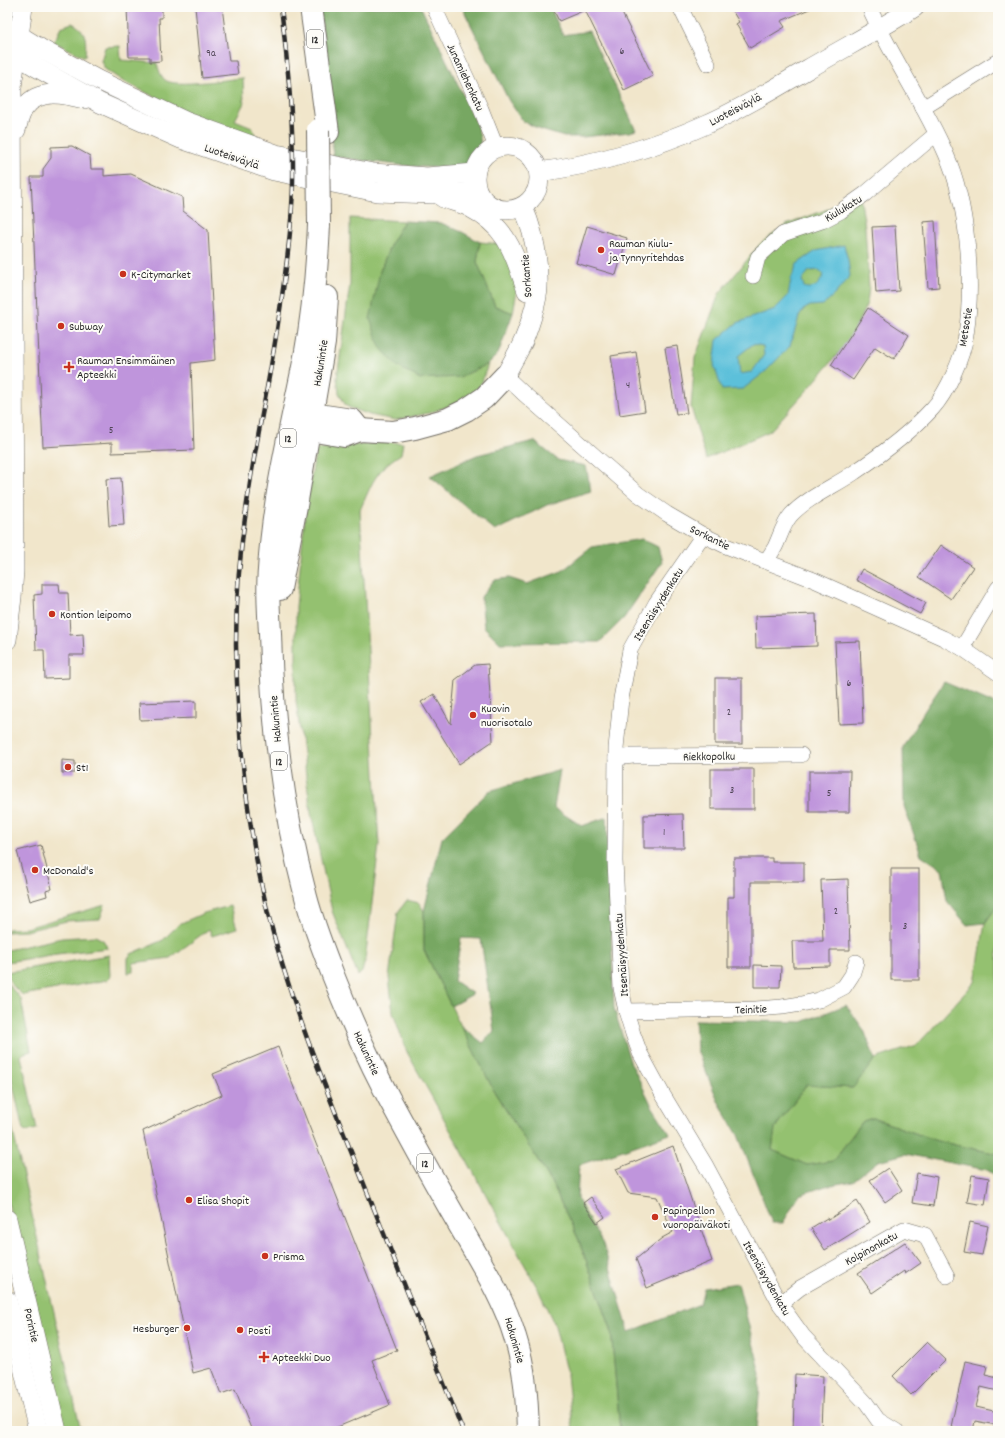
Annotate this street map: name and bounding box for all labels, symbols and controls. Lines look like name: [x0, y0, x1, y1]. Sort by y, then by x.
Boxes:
road number: 12: [307, 30, 323, 48]
street label: Junamiehenkatu: [442, 41, 488, 114]
house number: 6: [620, 45, 625, 59]
house number: 9a: [206, 47, 216, 61]
street label: Luoteisväylä: [707, 89, 765, 131]
street label: Luoteisväylä: [202, 140, 261, 175]
street label: Kiulukatu: [822, 191, 866, 227]
place label: Rauman Kiulu- ja Tynnyritehdas: [608, 236, 684, 267]
marker: Rauman Kiulu- ja Tynnyritehdas: [596, 245, 606, 255]
street label: Sorkantie: [518, 254, 537, 298]
place label: K-Citymarket: [131, 267, 192, 284]
marker: K-Citymarket: [118, 269, 128, 279]
street label: Metsotie: [955, 307, 978, 348]
place label: Subway: [69, 319, 104, 336]
marker: Subway: [56, 321, 66, 331]
street label: Hakunintie: [309, 339, 334, 388]
place label: Rauman Ensimmäinen Apteekki: [77, 353, 176, 384]
marker: Rauman Ensimmäinen Apteekki: [64, 362, 74, 372]
house number: 4: [626, 379, 630, 393]
house number: 5: [109, 424, 114, 438]
road number: 12: [280, 429, 296, 447]
street label: Sorkantie: [686, 521, 732, 555]
street label: Itsenäisyydenkatu: [630, 565, 689, 645]
place label: Kontion leipomo: [60, 607, 131, 624]
marker: Kontion leipomo: [47, 609, 57, 619]
house number: 6: [847, 677, 852, 691]
street label: Hakunintie: [266, 695, 287, 743]
place label: Kuovin nuorisotalo: [481, 701, 532, 732]
house number: 2: [727, 706, 731, 720]
marker: Kuovin nuorisotalo: [468, 710, 478, 720]
street label: Riekkopolku: [683, 749, 735, 766]
road number: 12: [271, 752, 287, 770]
place label: St1: [76, 760, 88, 777]
marker: St1: [63, 762, 73, 772]
house number: 3: [730, 784, 734, 798]
house number: 5: [827, 787, 832, 801]
house number: 1: [663, 826, 665, 840]
place label: McDonald's: [43, 863, 93, 880]
marker: McDonald's: [30, 865, 40, 875]
house number: 2: [834, 905, 838, 919]
street label: Itsenäisyydenkatu: [611, 913, 634, 997]
house number: 3: [903, 920, 907, 934]
street label: Teinitie: [735, 1001, 767, 1020]
street label: Hakunintie: [348, 1029, 383, 1079]
road number: 12: [417, 1154, 433, 1172]
place label: Elisa Shopit: [197, 1193, 250, 1210]
marker: Elisa Shopit: [184, 1195, 194, 1205]
place label: Papinpellon vuoropäiväkoti: [663, 1203, 730, 1234]
marker: Papinpellon vuoropäiväkoti: [650, 1212, 660, 1222]
street label: Kolpinonkatu: [842, 1228, 901, 1271]
street label: Itsenäisyydenkatu: [737, 1238, 794, 1319]
place label: Prisma: [273, 1249, 304, 1266]
marker: Prisma: [260, 1251, 270, 1261]
street label: Porintie: [18, 1306, 43, 1344]
street label: Hakunintie: [499, 1315, 528, 1365]
place label: Hesburger: [133, 1321, 180, 1338]
marker: Hesburger: [182, 1323, 192, 1333]
place label: Posti: [248, 1323, 270, 1340]
marker: Posti: [235, 1325, 245, 1335]
place label: Apteekki Duo: [272, 1350, 331, 1367]
marker: Apteekki Duo: [259, 1352, 269, 1362]

